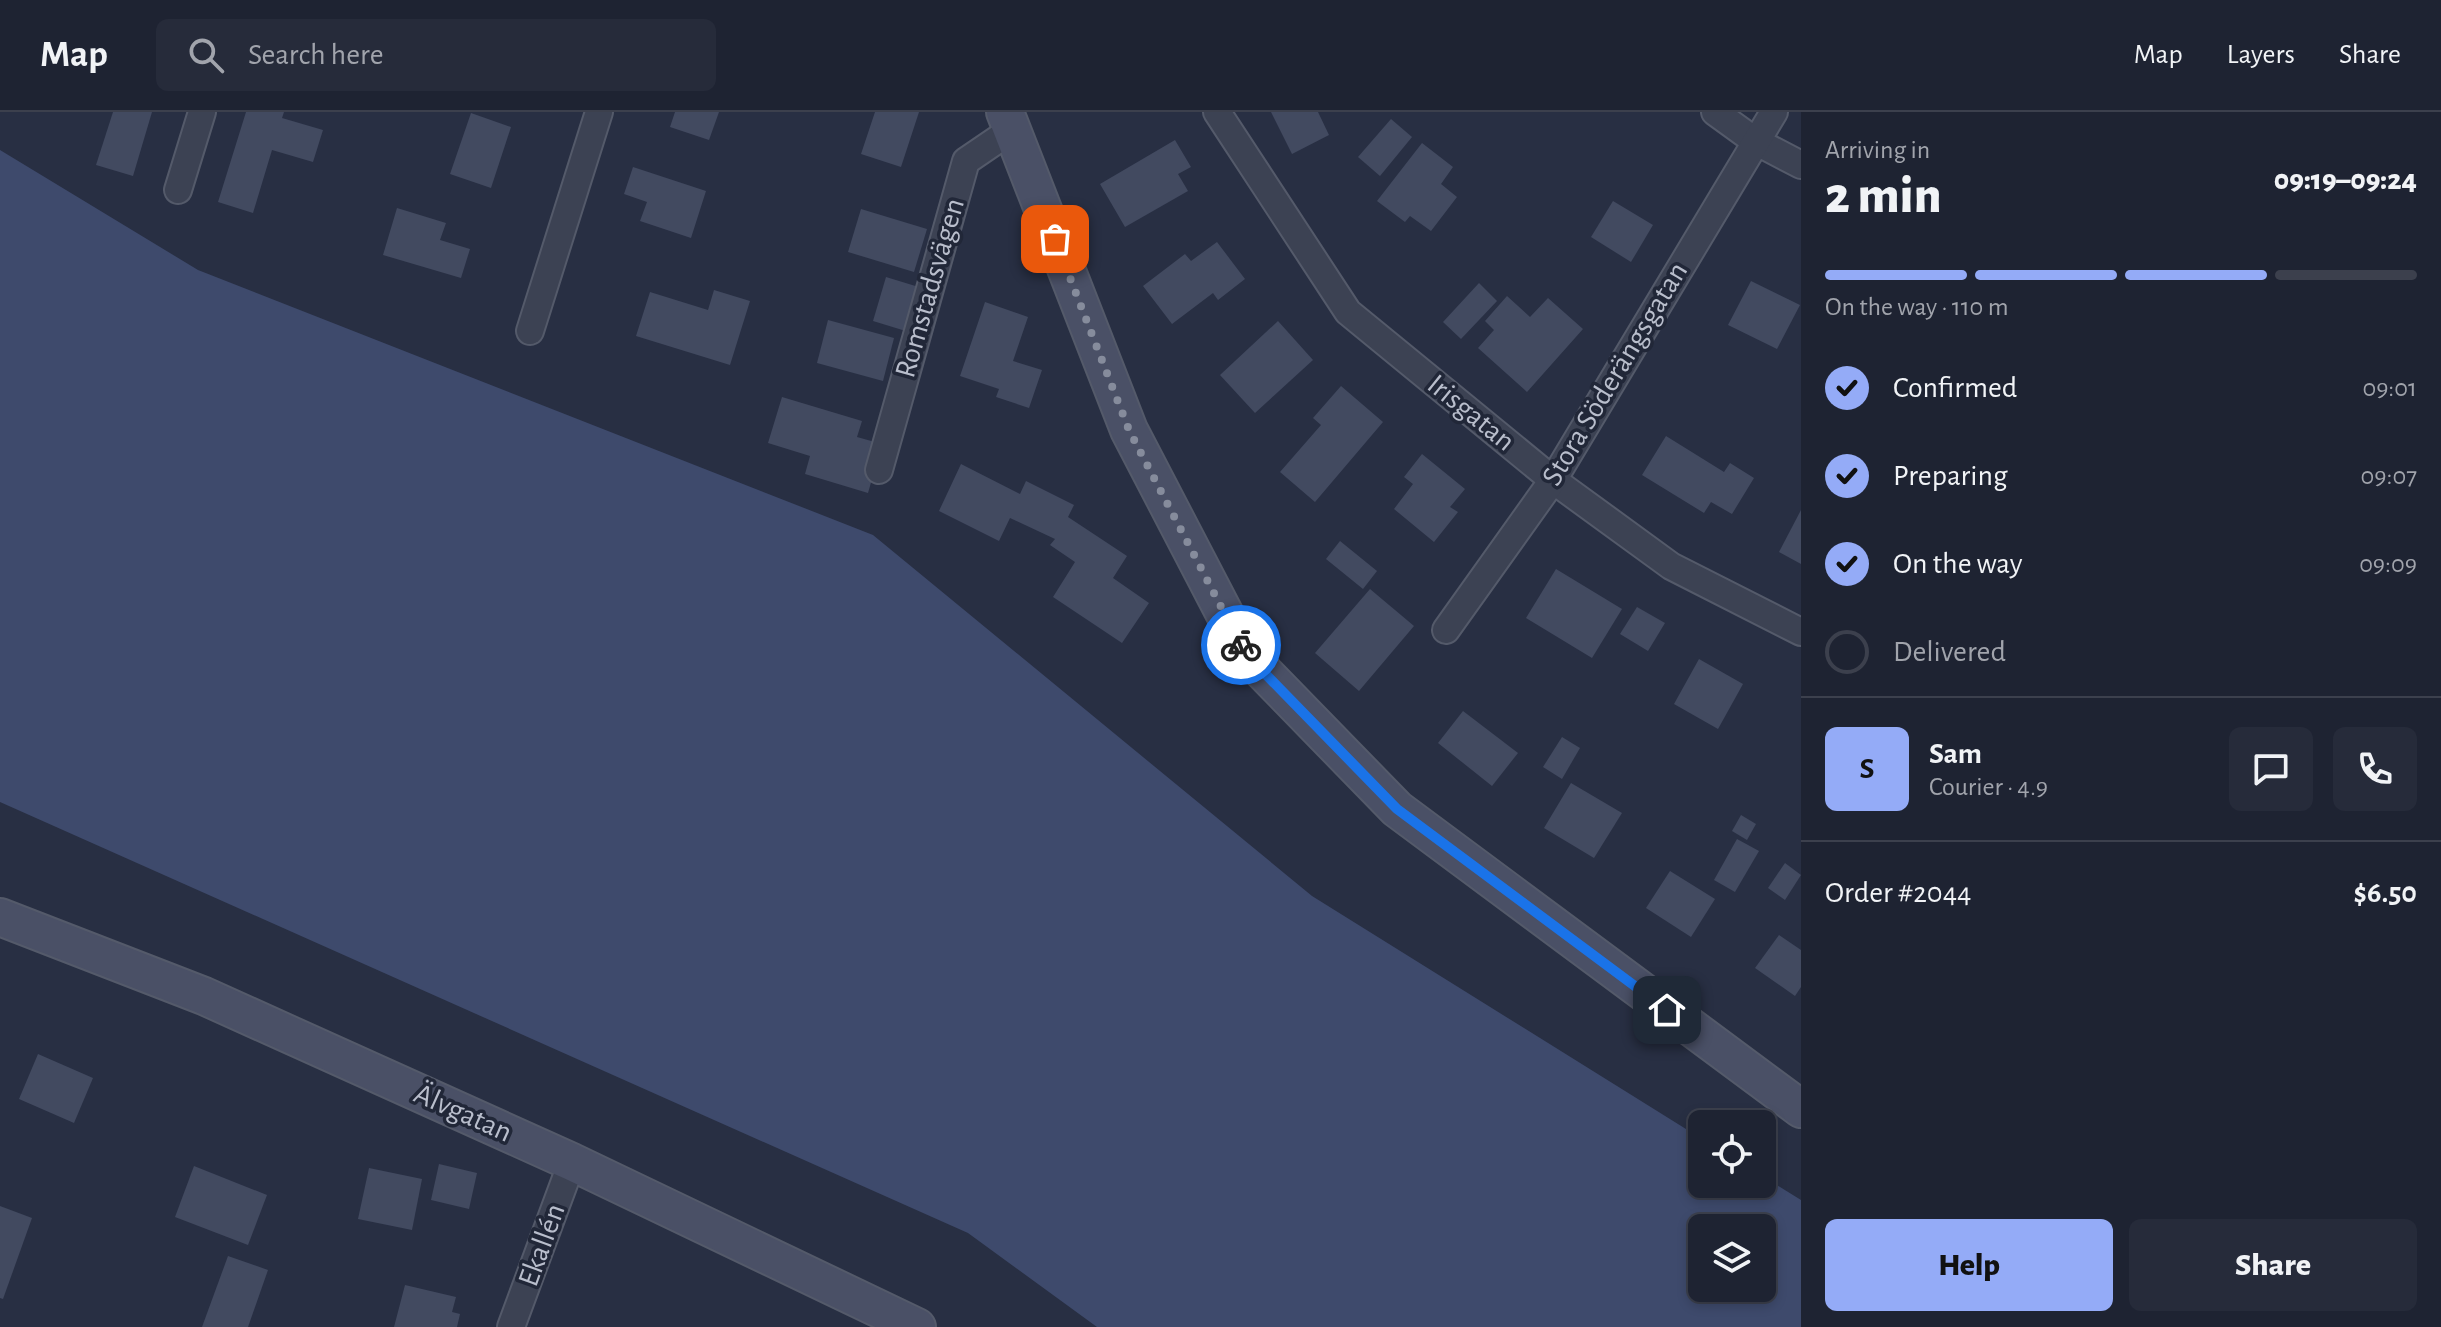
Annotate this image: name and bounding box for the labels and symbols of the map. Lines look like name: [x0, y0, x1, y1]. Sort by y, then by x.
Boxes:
street label: Romstadsvägen: [890, 195, 970, 381]
pin: [1021, 205, 1089, 273]
street label: Stora Söderängsgatan: [1537, 257, 1693, 491]
street label: Irisgatan: [1422, 369, 1520, 457]
courier: [1201, 605, 1281, 685]
pin: [1633, 976, 1701, 1044]
street label: Älvgatan: [410, 1077, 517, 1148]
street label: Ekallén: [513, 1200, 571, 1290]

